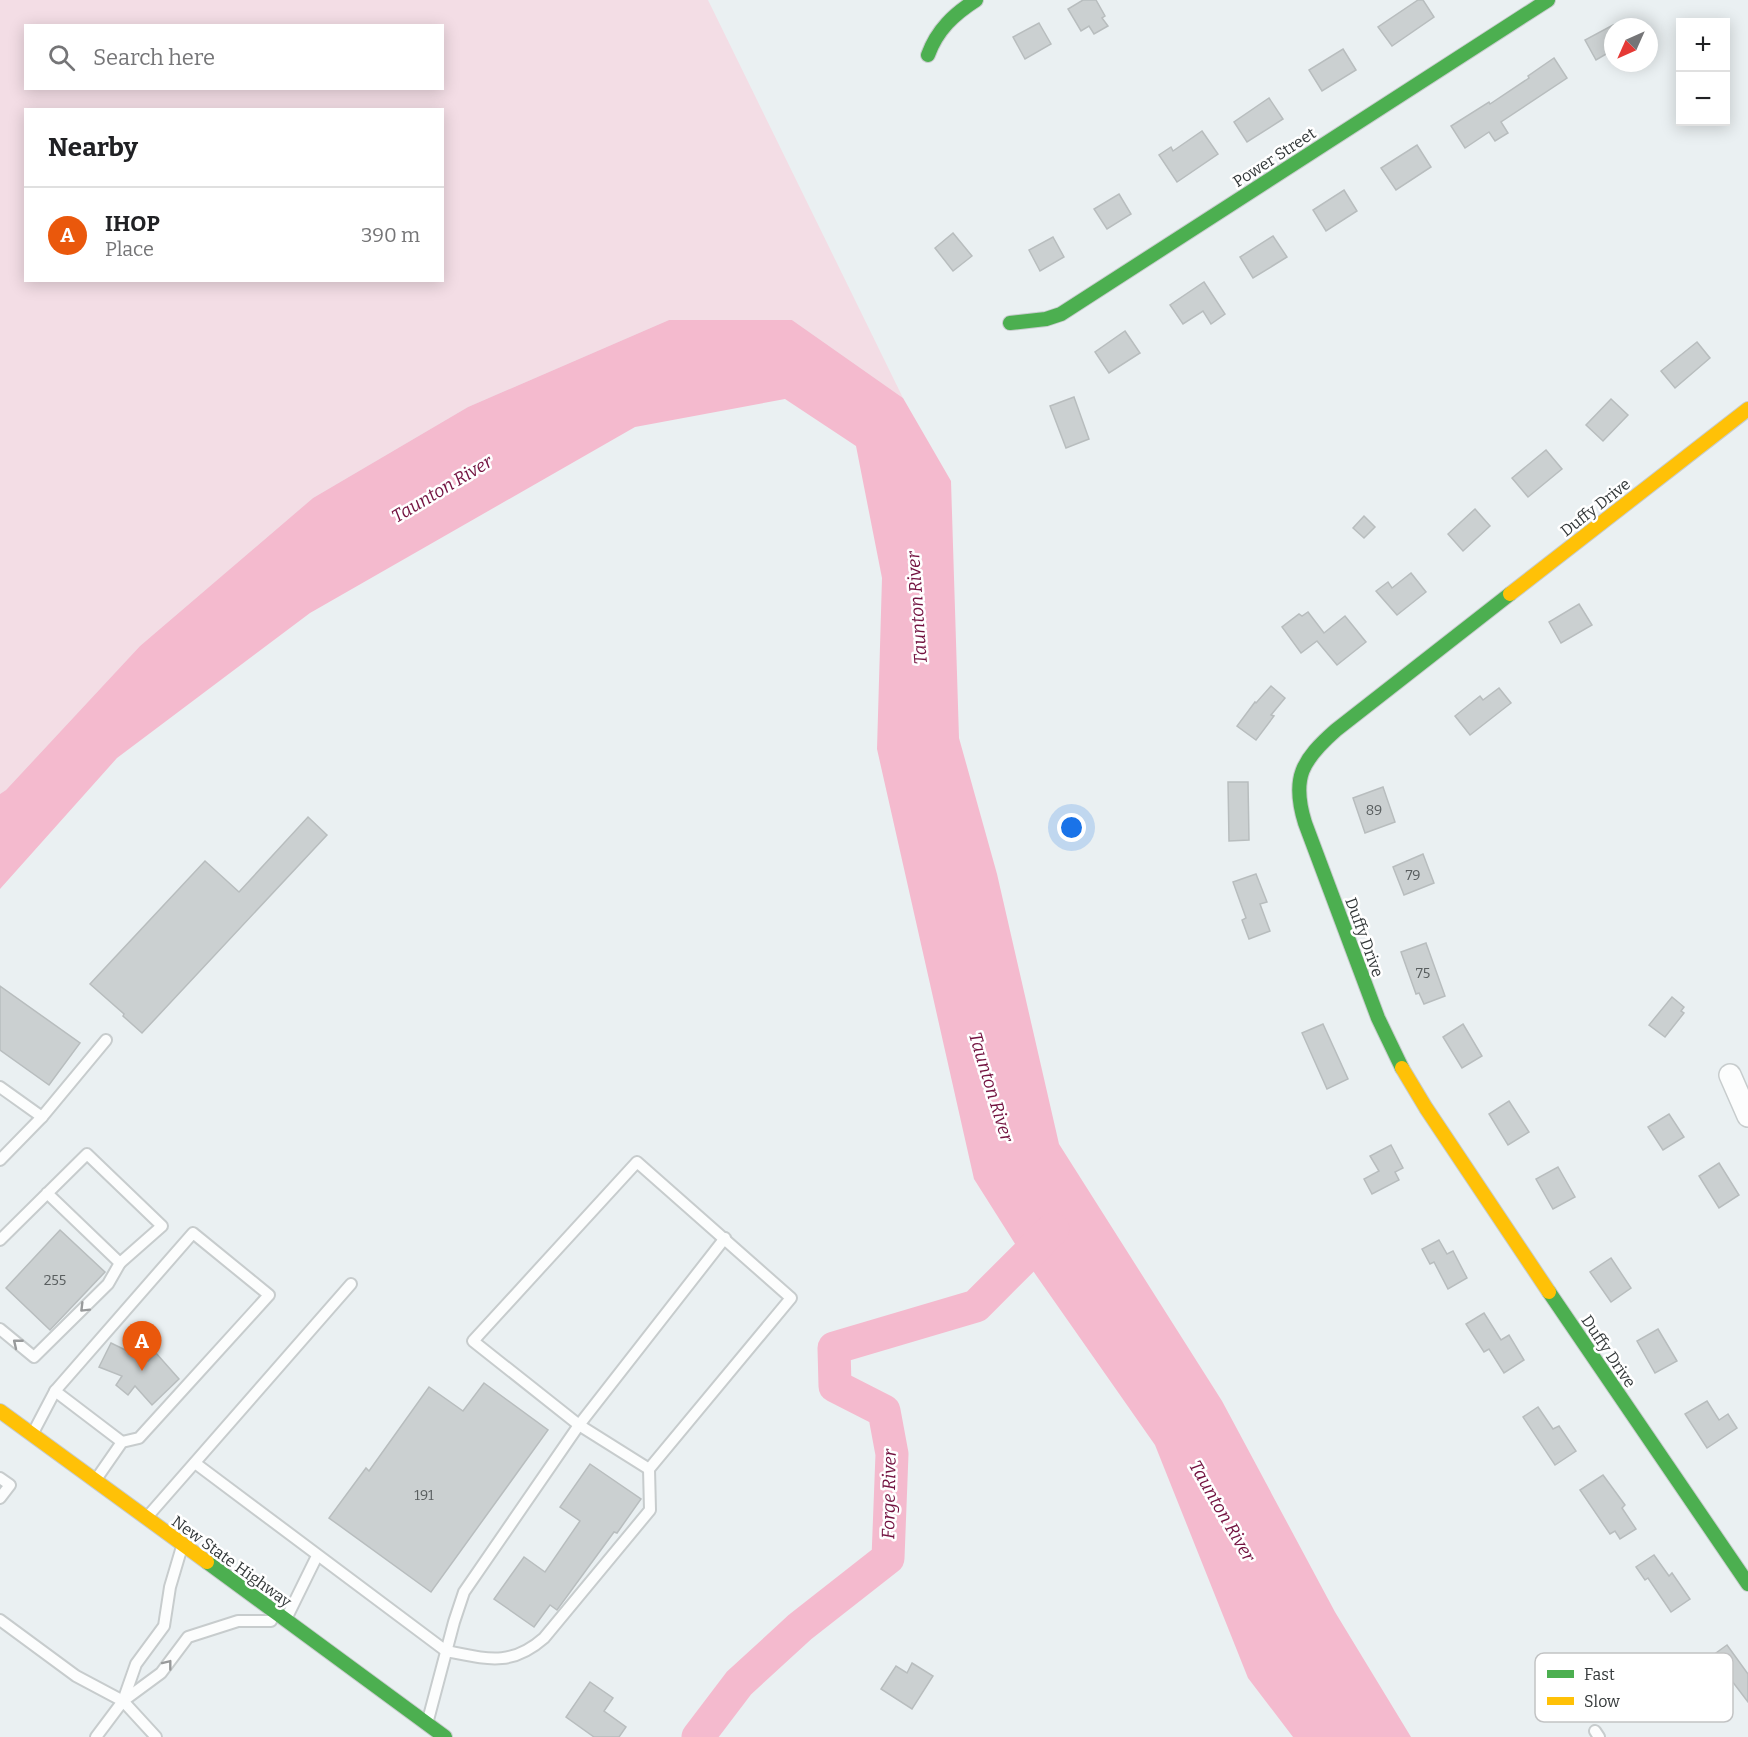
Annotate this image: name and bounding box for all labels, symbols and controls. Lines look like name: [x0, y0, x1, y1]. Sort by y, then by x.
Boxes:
north arrow: [1604, 18, 1658, 72]
map controls: [1676, 18, 1730, 126]
button: +: [1676, 18, 1730, 72]
search box: [24, 24, 444, 90]
icon: search: [45, 41, 78, 74]
text: Search here: [93, 44, 215, 71]
button: −: [1676, 72, 1730, 126]
street label: Power Street: [1229, 124, 1319, 191]
text: Nearby: [48, 132, 138, 163]
text: IHOP: [105, 210, 160, 237]
text: A: [60, 223, 75, 247]
text: 390 m: [361, 223, 420, 247]
text: Place: [105, 237, 154, 261]
water label: Taunton River: [388, 450, 497, 528]
street label: Duffy Drive: [1557, 474, 1634, 541]
water label: Taunton River: [902, 550, 932, 665]
house number: 89: [1366, 802, 1382, 819]
your location: [1057, 813, 1086, 842]
house number: 79: [1406, 867, 1421, 884]
street label: Duffy Drive: [1341, 895, 1388, 980]
house number: 75: [1416, 965, 1430, 982]
water label: Taunton River: [964, 1030, 1018, 1145]
house number: 255: [44, 1272, 66, 1289]
one-way arrow: [80, 1300, 91, 1311]
street label: Duffy Drive: [1577, 1311, 1640, 1391]
pin: A: [122, 1322, 162, 1371]
one-way arrow: [13, 1339, 24, 1350]
water label: Forge River: [877, 1448, 901, 1539]
water label: Taunton River: [1184, 1456, 1260, 1566]
house number: 191: [414, 1487, 434, 1504]
street label: New State Highway: [168, 1512, 296, 1611]
legend: [1535, 1653, 1733, 1722]
one-way arrow: [160, 1659, 171, 1670]
text: Fast: [1584, 1665, 1615, 1684]
text: Slow: [1584, 1692, 1620, 1711]

